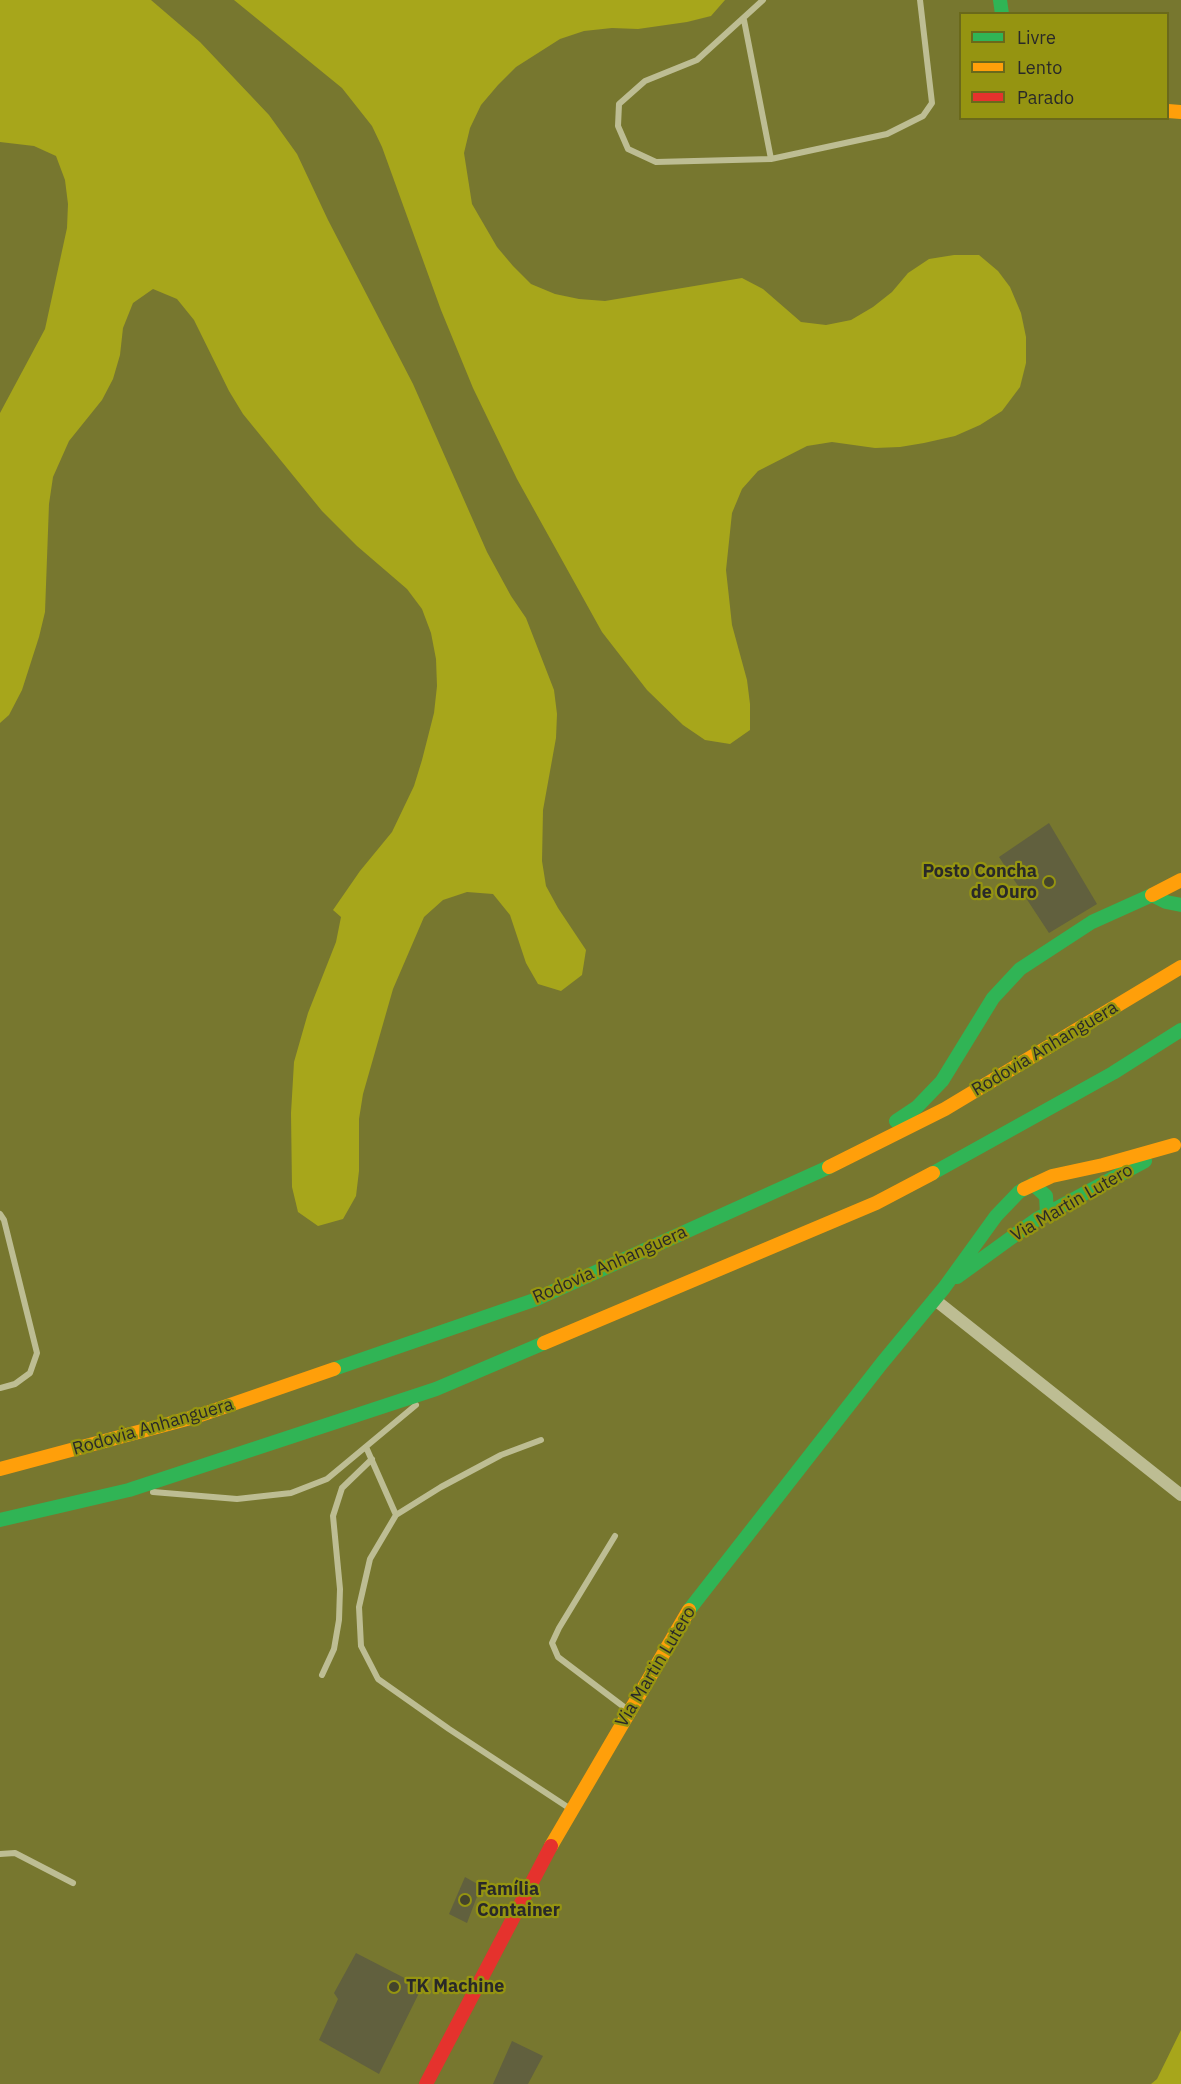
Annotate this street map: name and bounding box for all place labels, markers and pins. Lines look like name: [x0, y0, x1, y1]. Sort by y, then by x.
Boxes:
place label: Posto Concha de Ouro: [922, 861, 1037, 904]
marker: Posto Concha de Ouro: [1042, 875, 1056, 889]
place label: Família Container: [477, 1879, 560, 1922]
marker: Família Container: [458, 1893, 472, 1907]
place label: TK Machine: [406, 1976, 504, 1998]
marker: TK Machine: [387, 1980, 401, 1994]

